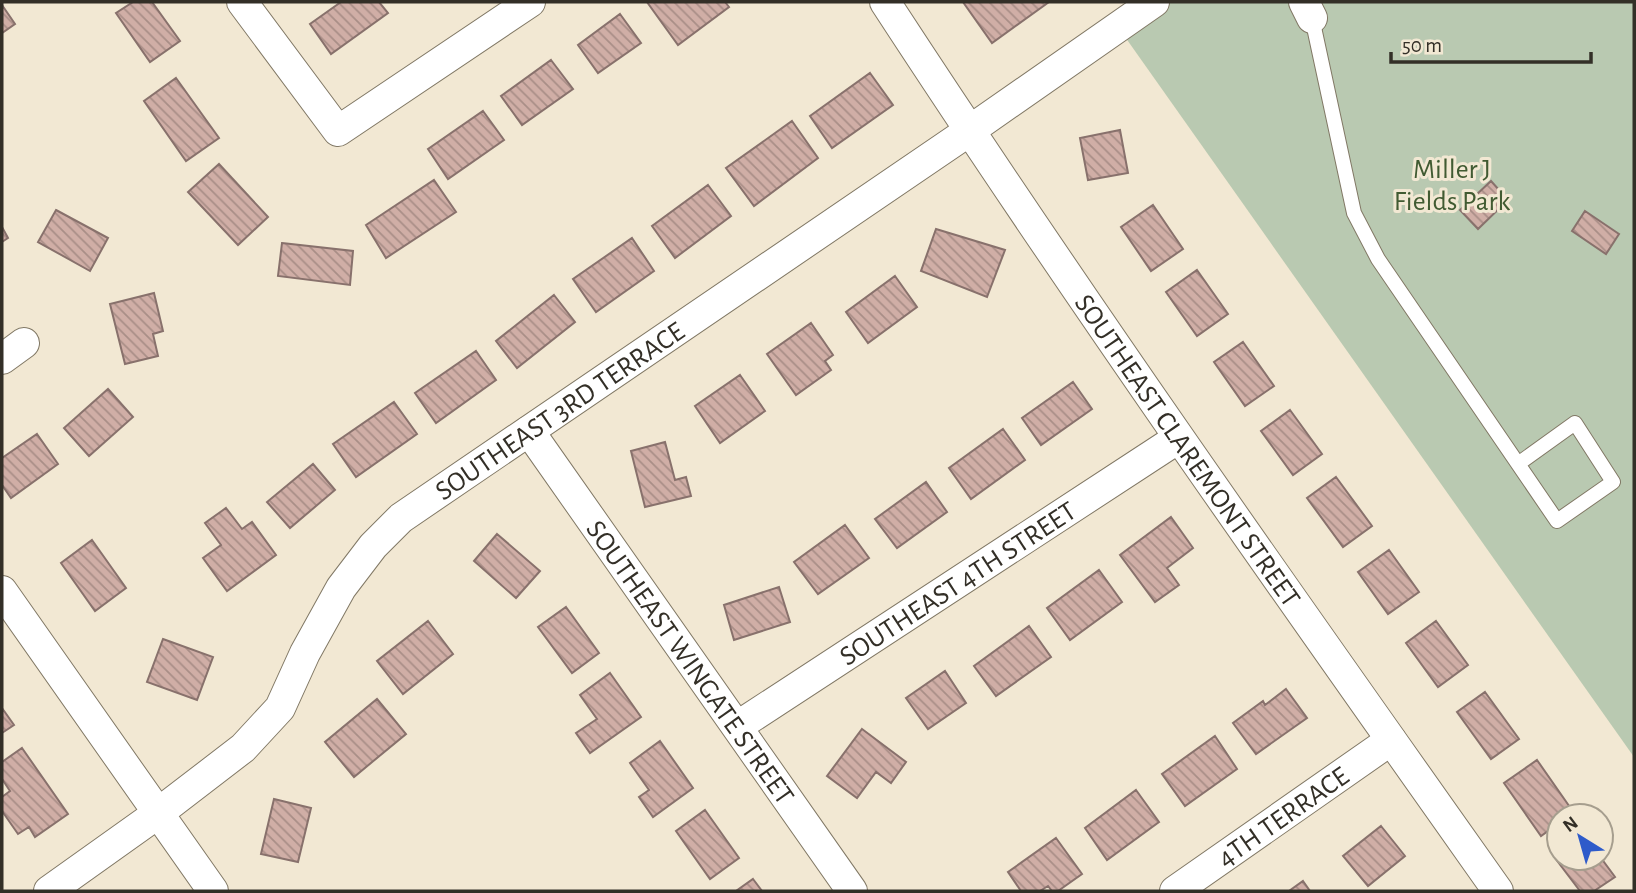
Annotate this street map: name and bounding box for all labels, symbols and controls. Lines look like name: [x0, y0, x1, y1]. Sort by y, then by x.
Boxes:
scale bar: [1391, 21, 1590, 65]
text: 50 m: [1402, 35, 1442, 56]
park label: Miller J Fields Park: [1394, 156, 1511, 216]
street label: SOUTHEAST CLAREMONT STREET: [1069, 290, 1305, 613]
street label: SOUTHEAST 3RD TERRACE: [431, 318, 690, 506]
street label: SOUTHEAST 4TH STREET: [835, 497, 1082, 672]
street label: SOUTHEAST WINGATE STREET: [580, 516, 799, 810]
street label: 4TH TERRACE: [1213, 762, 1354, 873]
north arrow: [1545, 802, 1615, 872]
text: N: [1560, 813, 1582, 836]

